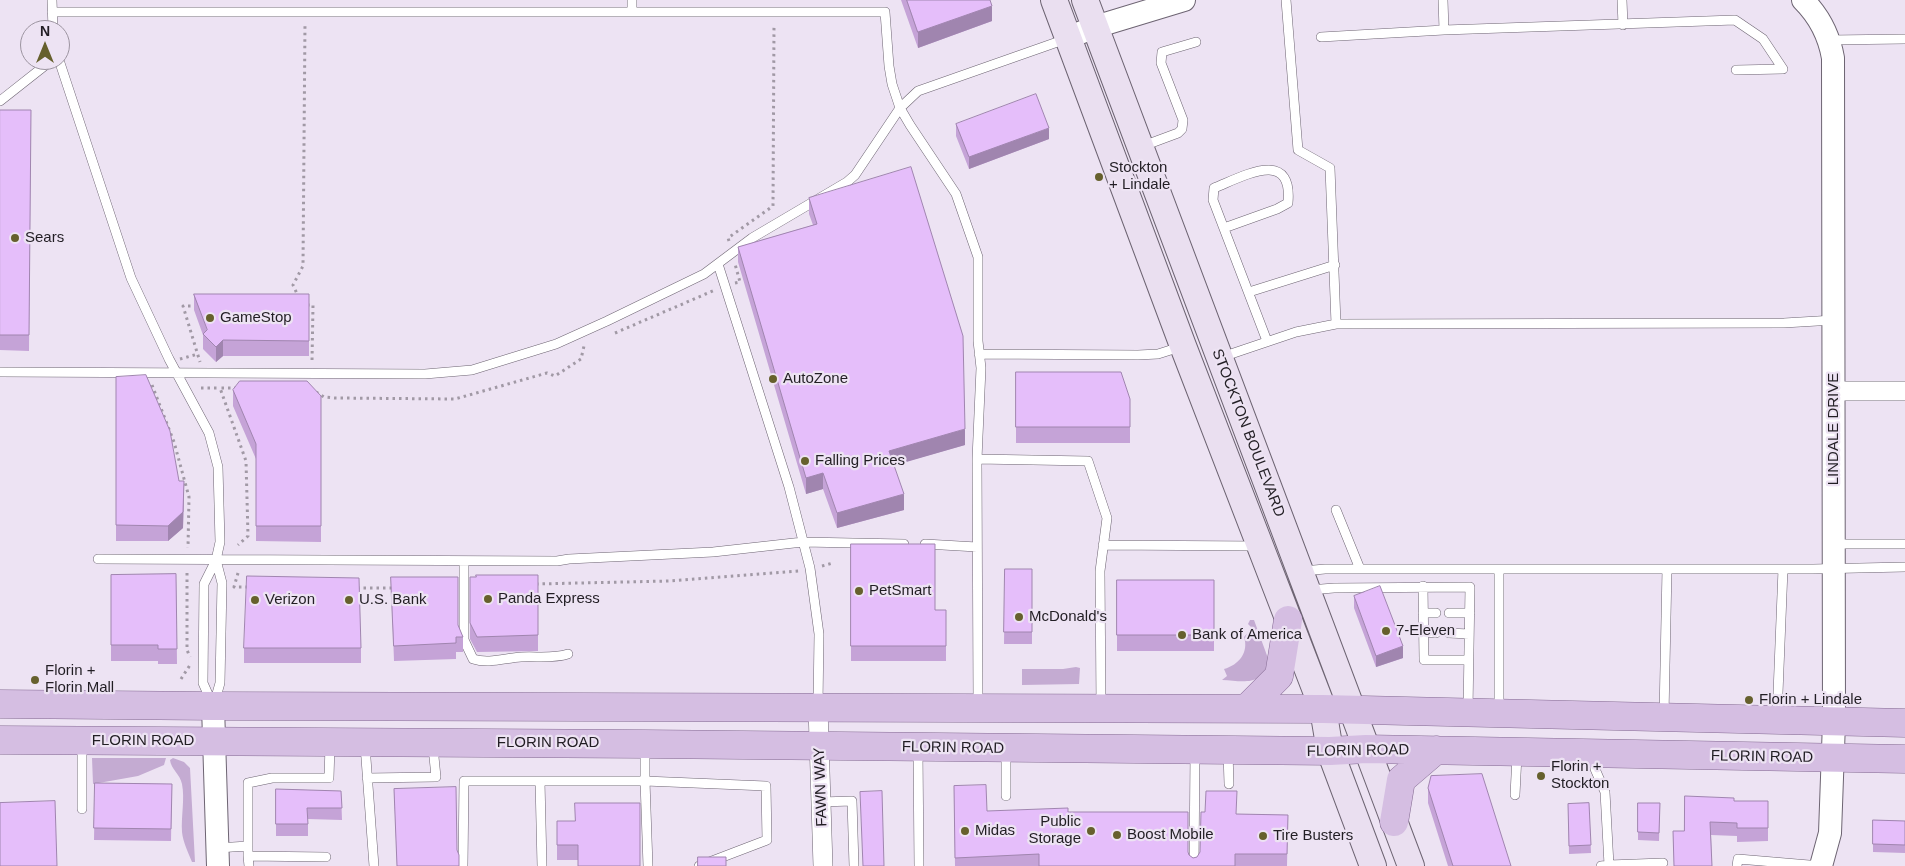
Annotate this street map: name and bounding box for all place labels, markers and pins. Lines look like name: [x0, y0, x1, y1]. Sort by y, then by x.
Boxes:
place label: Stockton + Lindale: [1109, 159, 1170, 194]
marker: Stockton + Lindale: [1093, 171, 1105, 183]
place label: Sears: [25, 229, 64, 247]
marker: Sears: [9, 232, 21, 244]
place label: GameStop: [220, 309, 292, 327]
marker: GameStop: [204, 312, 216, 324]
place label: AutoZone: [783, 370, 848, 388]
marker: AutoZone: [767, 373, 779, 385]
place label: Falling Prices: [815, 452, 905, 470]
marker: Falling Prices: [799, 455, 811, 467]
place label: PetSmart: [869, 582, 932, 600]
marker: PetSmart: [853, 585, 865, 597]
place label: Panda Express: [498, 590, 600, 608]
place label: Verizon: [265, 591, 315, 609]
place label: U.S. Bank: [359, 591, 427, 609]
marker: Panda Express: [482, 593, 494, 605]
marker: Verizon: [249, 594, 261, 606]
marker: U.S. Bank: [343, 594, 355, 606]
place label: McDonald's: [1029, 608, 1107, 626]
marker: McDonald's: [1013, 611, 1025, 623]
place label: 7-Eleven: [1396, 622, 1455, 640]
marker: 7-Eleven: [1380, 625, 1392, 637]
place label: Bank of America: [1192, 626, 1302, 644]
marker: Bank of America: [1176, 629, 1188, 641]
place label: Florin + Florin Mall: [45, 662, 114, 697]
marker: Florin + Florin Mall: [29, 674, 41, 686]
place label: Florin + Lindale: [1759, 691, 1862, 709]
marker: Florin + Lindale: [1743, 694, 1755, 706]
place label: Florin + Stockton: [1551, 758, 1609, 793]
marker: Florin + Stockton: [1535, 770, 1547, 782]
place label: Public Storage: [1028, 813, 1081, 848]
place label: Midas: [975, 822, 1015, 840]
marker: Midas: [959, 825, 971, 837]
marker: Public Storage: [1085, 825, 1097, 837]
place label: Boost Mobile: [1127, 826, 1214, 844]
place label: Tire Busters: [1273, 827, 1353, 845]
marker: Boost Mobile: [1111, 829, 1123, 841]
marker: Tire Busters: [1257, 830, 1269, 842]

